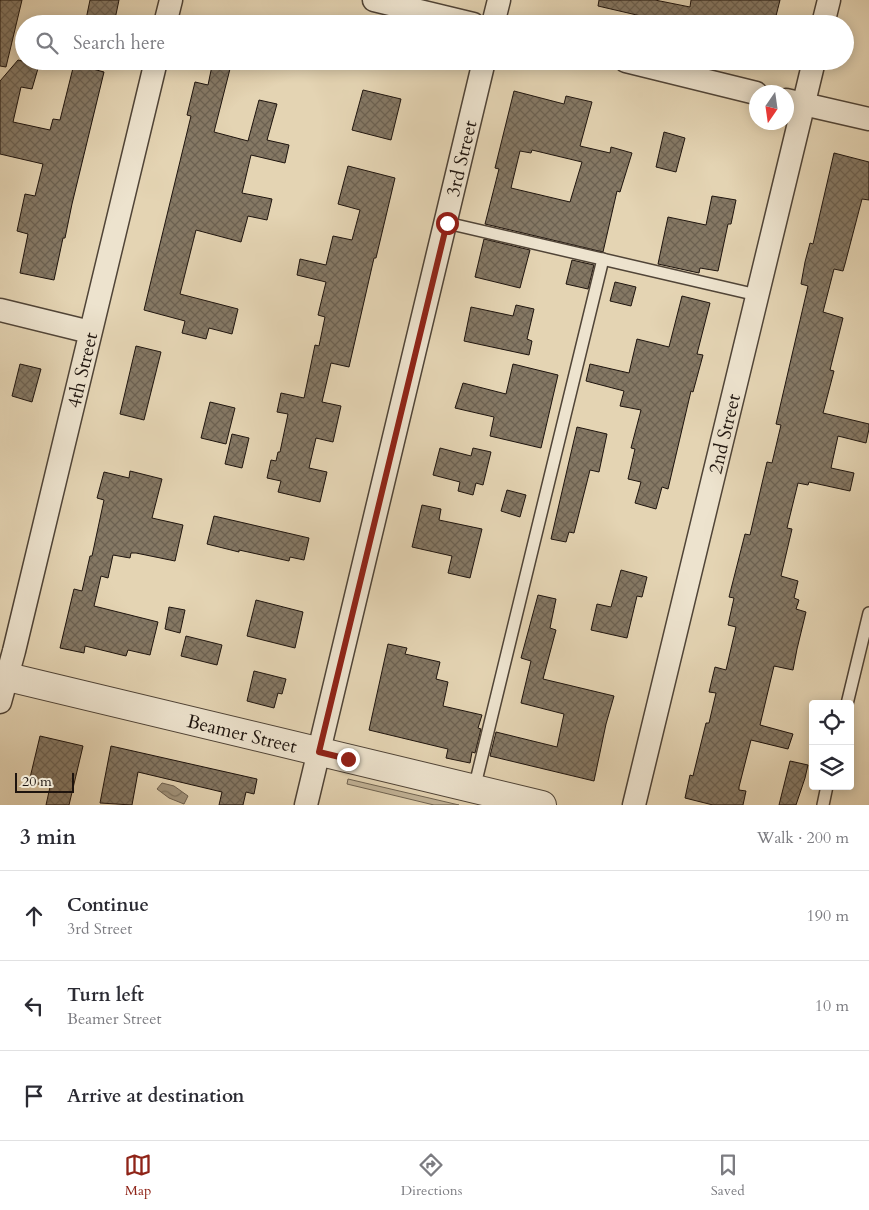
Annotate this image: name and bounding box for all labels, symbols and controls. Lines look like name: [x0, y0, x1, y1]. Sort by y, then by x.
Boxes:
search box: [15, 15, 854, 70]
icon: search: [33, 29, 61, 57]
text: Search here: [73, 30, 165, 56]
north arrow: [749, 85, 794, 130]
street label: 3rd Street: [440, 118, 483, 199]
route start: [436, 212, 459, 235]
street label: 4th Street: [61, 330, 104, 411]
street label: 2nd Street: [703, 391, 747, 477]
map controls: [809, 700, 854, 790]
button: locate: [809, 700, 854, 745]
street label: Beamer Street: [184, 708, 300, 760]
button: layers: [809, 745, 854, 790]
route end: [337, 748, 360, 771]
scale bar: [15, 770, 74, 793]
text: 20 m: [22, 772, 52, 791]
text: 3 min: [20, 823, 76, 852]
text: Walk · 200 m: [757, 827, 849, 849]
text: Continue: [67, 892, 149, 918]
icon: ahead: [20, 902, 48, 930]
text: 190 m: [807, 905, 849, 927]
text: 3rd Street: [67, 918, 132, 940]
text: Turn left: [67, 982, 144, 1008]
icon: left: [20, 992, 48, 1020]
text: 10 m: [815, 995, 849, 1017]
text: Beamer Street: [67, 1008, 161, 1030]
icon: arrive: [20, 1082, 48, 1110]
text: Arrive at destination: [67, 1083, 244, 1109]
tab: Map: [124, 1151, 152, 1200]
tab: Directions: [401, 1151, 462, 1200]
tab: Saved: [711, 1151, 745, 1200]

